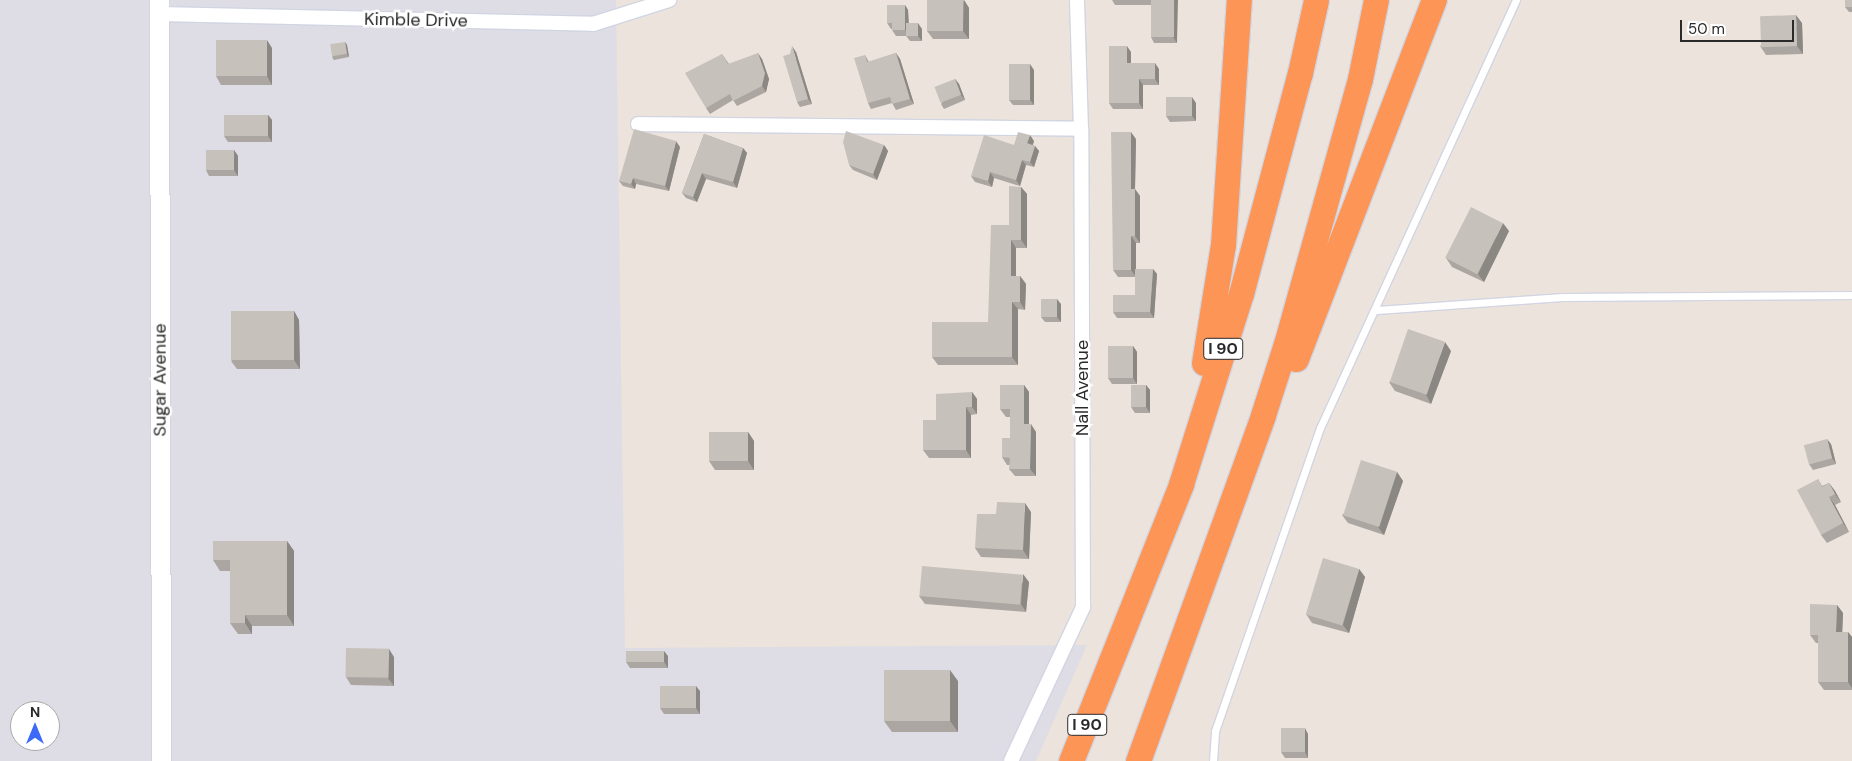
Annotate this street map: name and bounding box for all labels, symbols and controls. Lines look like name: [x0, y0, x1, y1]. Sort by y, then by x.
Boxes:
street label: Kimble Drive: [364, 8, 468, 32]
scale bar: [1682, 10, 1796, 42]
text: 50 m: [1688, 19, 1725, 39]
street label: Sugar Avenue: [149, 323, 171, 437]
road number: I 90: [1203, 336, 1243, 362]
street label: Nall Avenue: [1071, 340, 1093, 436]
north arrow: [10, 701, 60, 751]
text: N: [30, 703, 40, 721]
road number: I 90: [1067, 712, 1107, 738]

